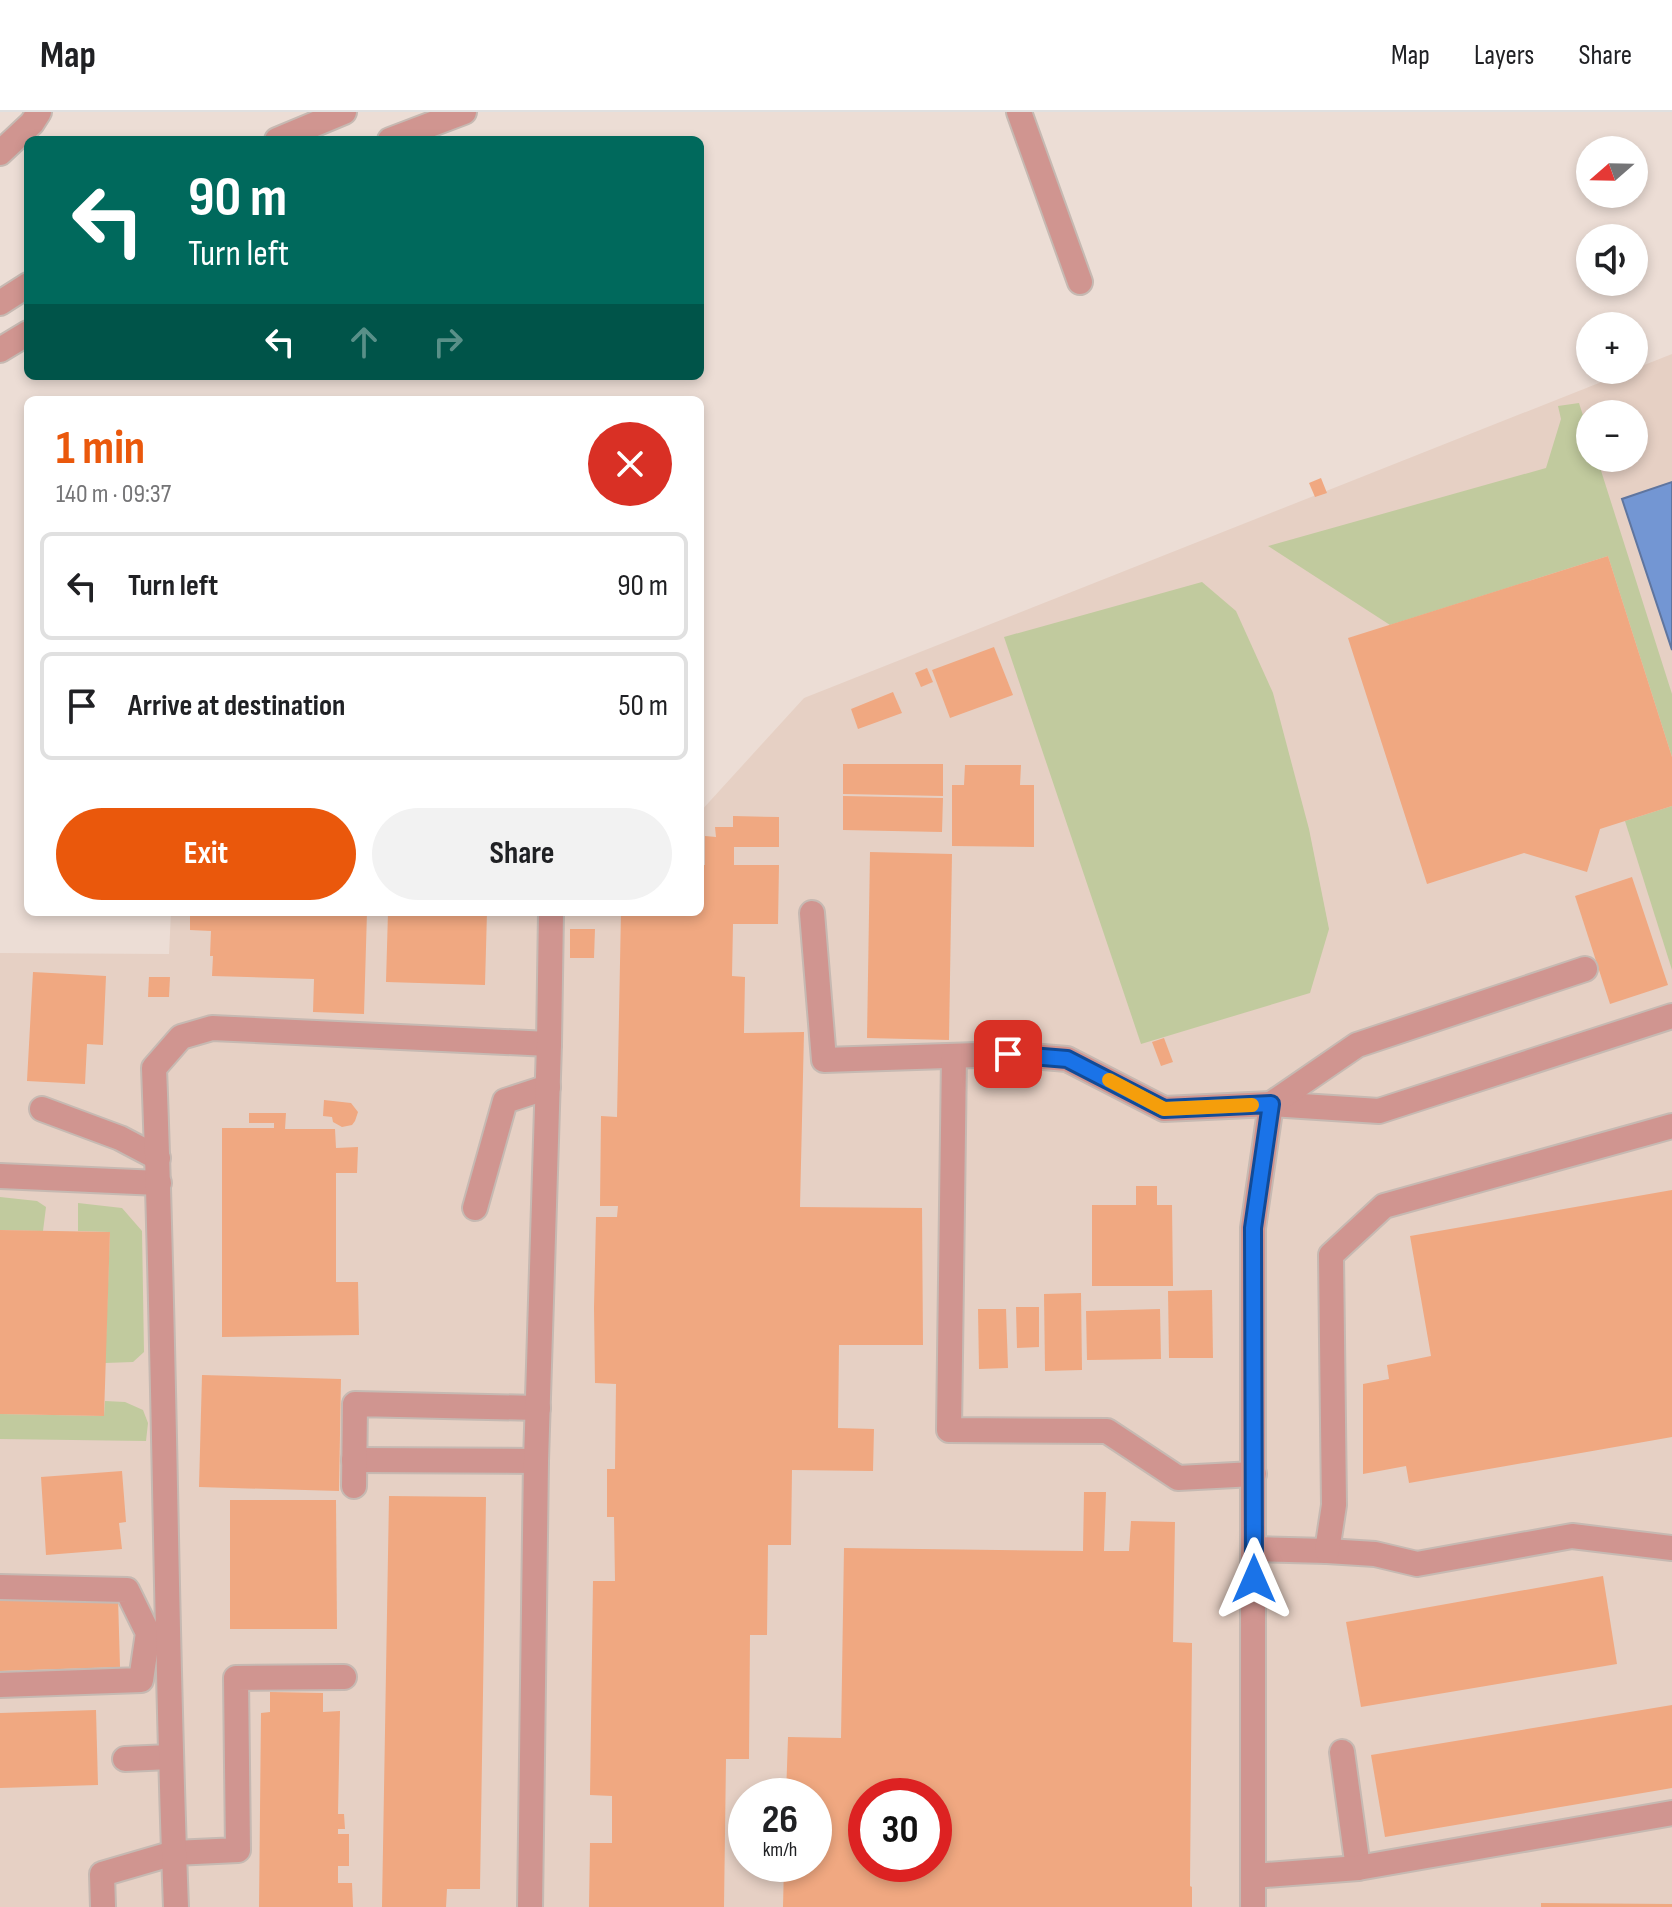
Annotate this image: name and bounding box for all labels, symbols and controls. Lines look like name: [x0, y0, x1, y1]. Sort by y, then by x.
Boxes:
text: Map: [40, 33, 96, 78]
text: Map: [1391, 39, 1430, 72]
text: Layers: [1474, 39, 1534, 72]
text: Share: [1578, 39, 1632, 72]
north arrow: [1576, 136, 1648, 208]
map controls: [1576, 136, 1648, 472]
text: 90 m: [188, 165, 287, 232]
icon: left: [56, 168, 160, 272]
button: sound: [1576, 224, 1648, 296]
text: Turn left: [188, 233, 289, 276]
button: +: [1576, 312, 1648, 384]
icon: left: [258, 320, 302, 364]
icon: ahead: [342, 320, 386, 364]
icon: right: [426, 320, 470, 364]
button: −: [1576, 400, 1648, 472]
text: 1 min: [56, 420, 145, 477]
button: close: [588, 422, 672, 506]
text: 140 m · 09:37: [56, 479, 171, 510]
icon: left: [60, 564, 104, 608]
text: Turn left: [128, 568, 218, 604]
text: 90 m: [617, 568, 668, 604]
icon: arrive: [60, 684, 104, 728]
text: Arrive at destination: [128, 688, 345, 724]
text: 50 m: [619, 688, 668, 724]
button: Exit: [56, 808, 356, 900]
button: Share: [372, 808, 672, 900]
pin: [974, 1020, 1042, 1088]
icon: arrive: [986, 1032, 1030, 1076]
position arrow: [1212, 1537, 1296, 1621]
speed limit sign: 30: [848, 1778, 952, 1882]
text: 26: [762, 1796, 798, 1844]
text: km/h: [763, 1838, 797, 1862]

